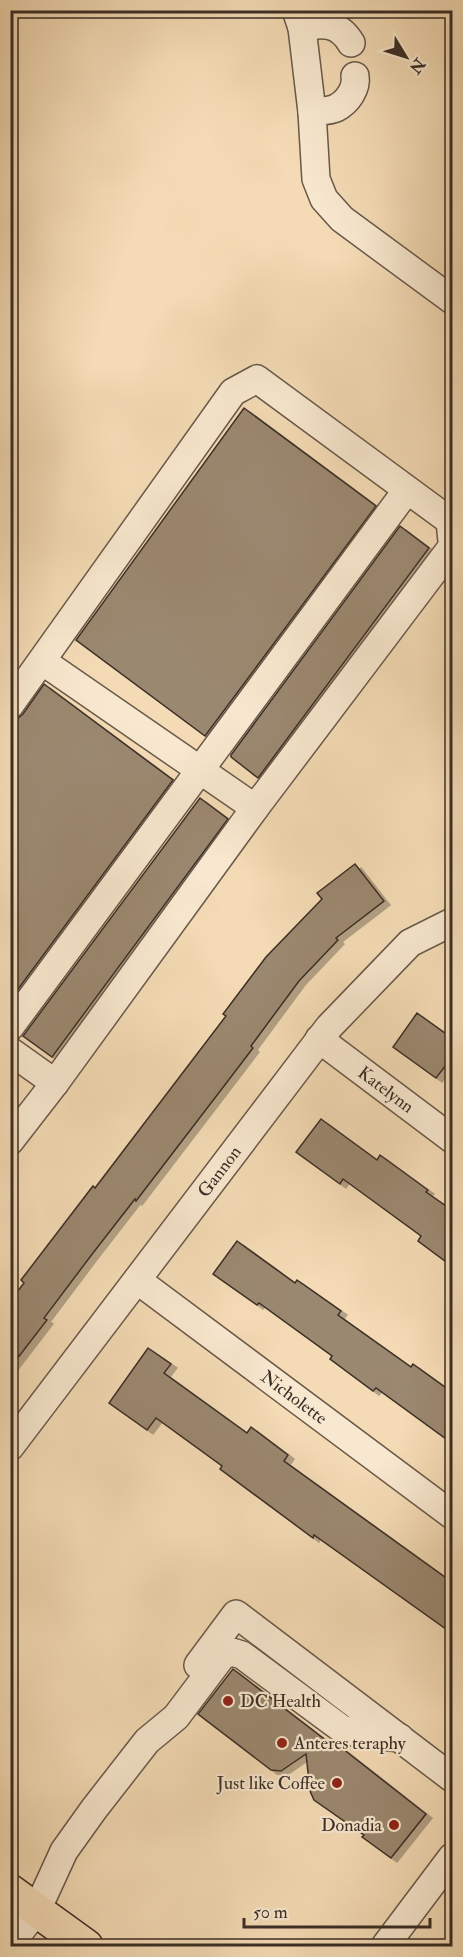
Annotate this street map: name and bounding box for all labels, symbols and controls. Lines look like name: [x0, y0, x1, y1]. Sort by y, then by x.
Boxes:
north arrow: [376, 27, 436, 87]
text: N: [404, 53, 430, 78]
street label: Katelynn: [353, 1061, 419, 1118]
street label: Gannon: [192, 1141, 246, 1202]
street label: Nicholette: [256, 1365, 332, 1430]
place label: DC Health: [240, 1690, 321, 1713]
marker: DC Health: [221, 1694, 235, 1708]
place label: Anteres teraphy: [293, 1732, 407, 1755]
marker: Anteres teraphy: [275, 1736, 289, 1750]
place label: Just like Coffee: [216, 1772, 325, 1795]
marker: Just like Coffee: [330, 1776, 344, 1790]
place label: Donadia: [321, 1814, 383, 1837]
marker: Donadia: [387, 1818, 401, 1832]
scale bar: [244, 1891, 430, 1929]
text: 50 m: [253, 1901, 288, 1924]

